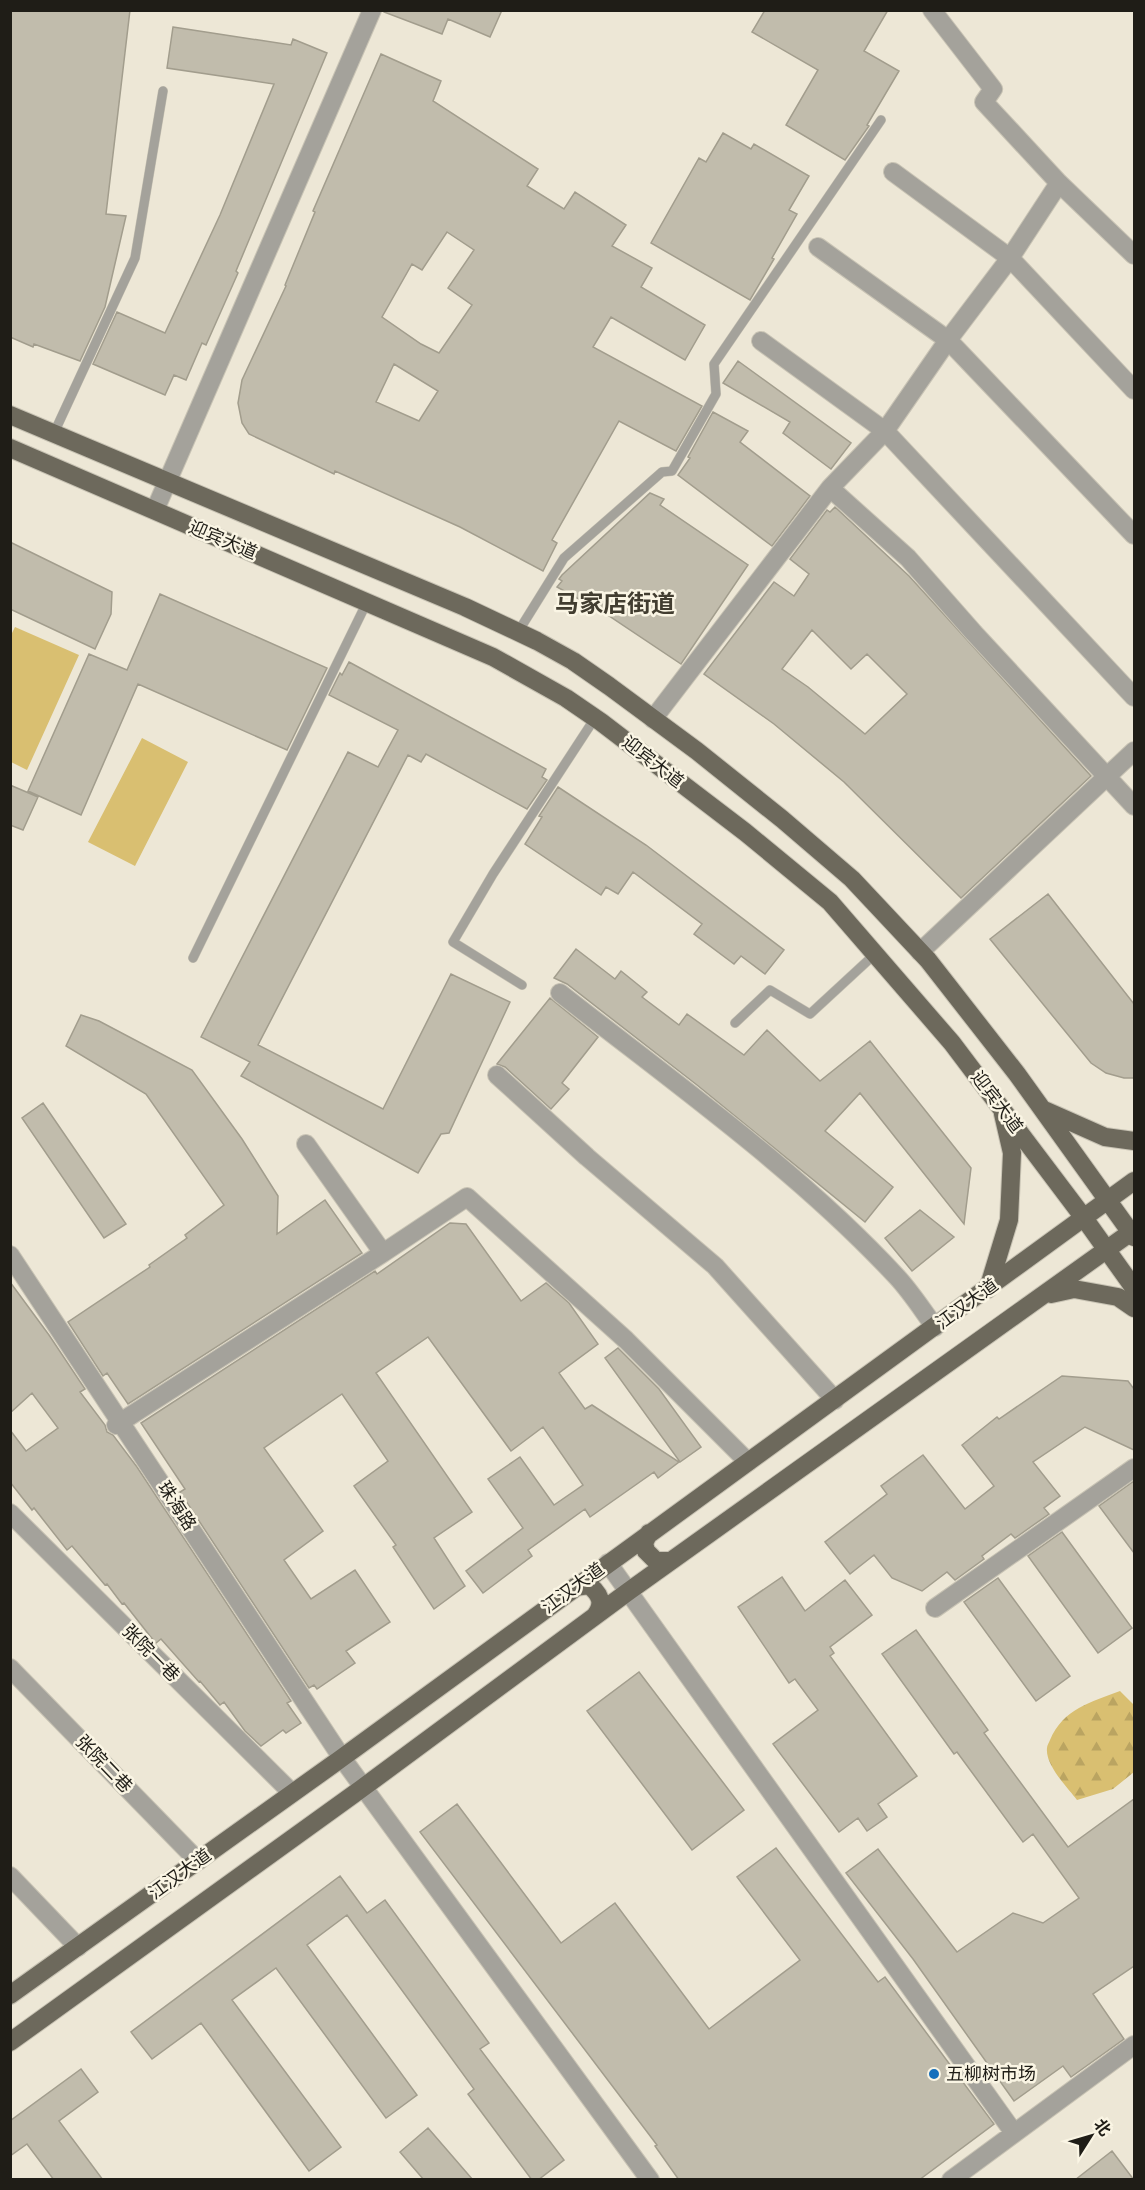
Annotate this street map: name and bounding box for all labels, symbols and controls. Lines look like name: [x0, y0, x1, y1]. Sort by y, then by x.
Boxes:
street label: 迎宾大道: [185, 513, 262, 566]
district label: 马家店街道: [555, 585, 675, 621]
street label: 迎宾大道: [617, 729, 690, 794]
street label: 迎宾大道: [965, 1065, 1030, 1139]
street label: 江汉大道: [930, 1272, 1004, 1336]
street label: 珠海路: [151, 1476, 203, 1536]
street label: 江汉大道: [536, 1556, 610, 1620]
street label: 张院一巷: [116, 1618, 186, 1688]
street label: 张院二巷: [70, 1728, 139, 1799]
street label: 江汉大道: [143, 1842, 217, 1906]
place label: 五柳树市场: [946, 2060, 1036, 2087]
marker: 五柳树市场: [927, 2067, 941, 2081]
north arrow: [1061, 2106, 1121, 2166]
text: 北: [1089, 2113, 1117, 2141]

